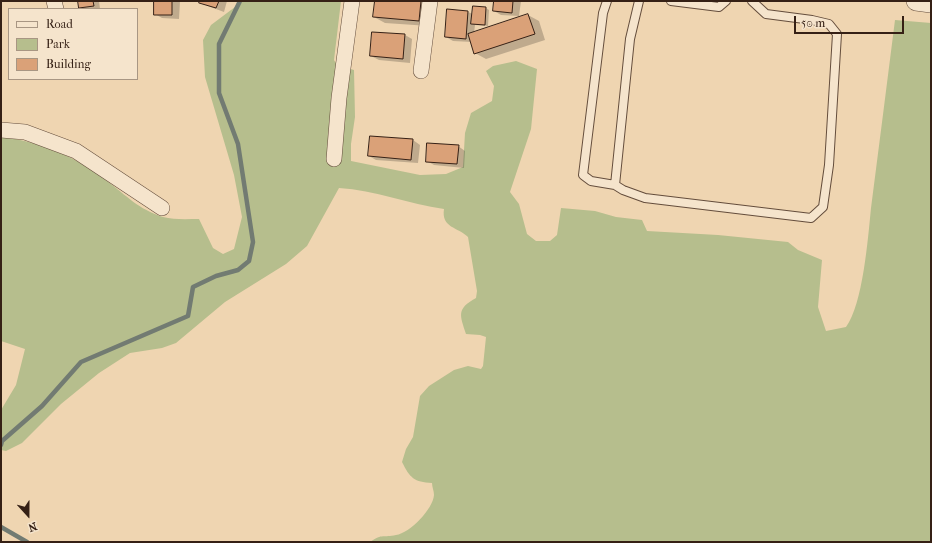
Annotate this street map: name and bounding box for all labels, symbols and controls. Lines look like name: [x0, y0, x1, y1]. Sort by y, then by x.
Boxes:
legend: [8, 8, 138, 80]
scale bar: [796, 8, 906, 34]
text: 50 m: [801, 16, 825, 30]
text: Road: [46, 17, 73, 31]
text: Park: [46, 37, 70, 51]
text: Building: [46, 57, 91, 71]
north arrow: [8, 495, 48, 535]
text: N: [26, 519, 39, 534]

